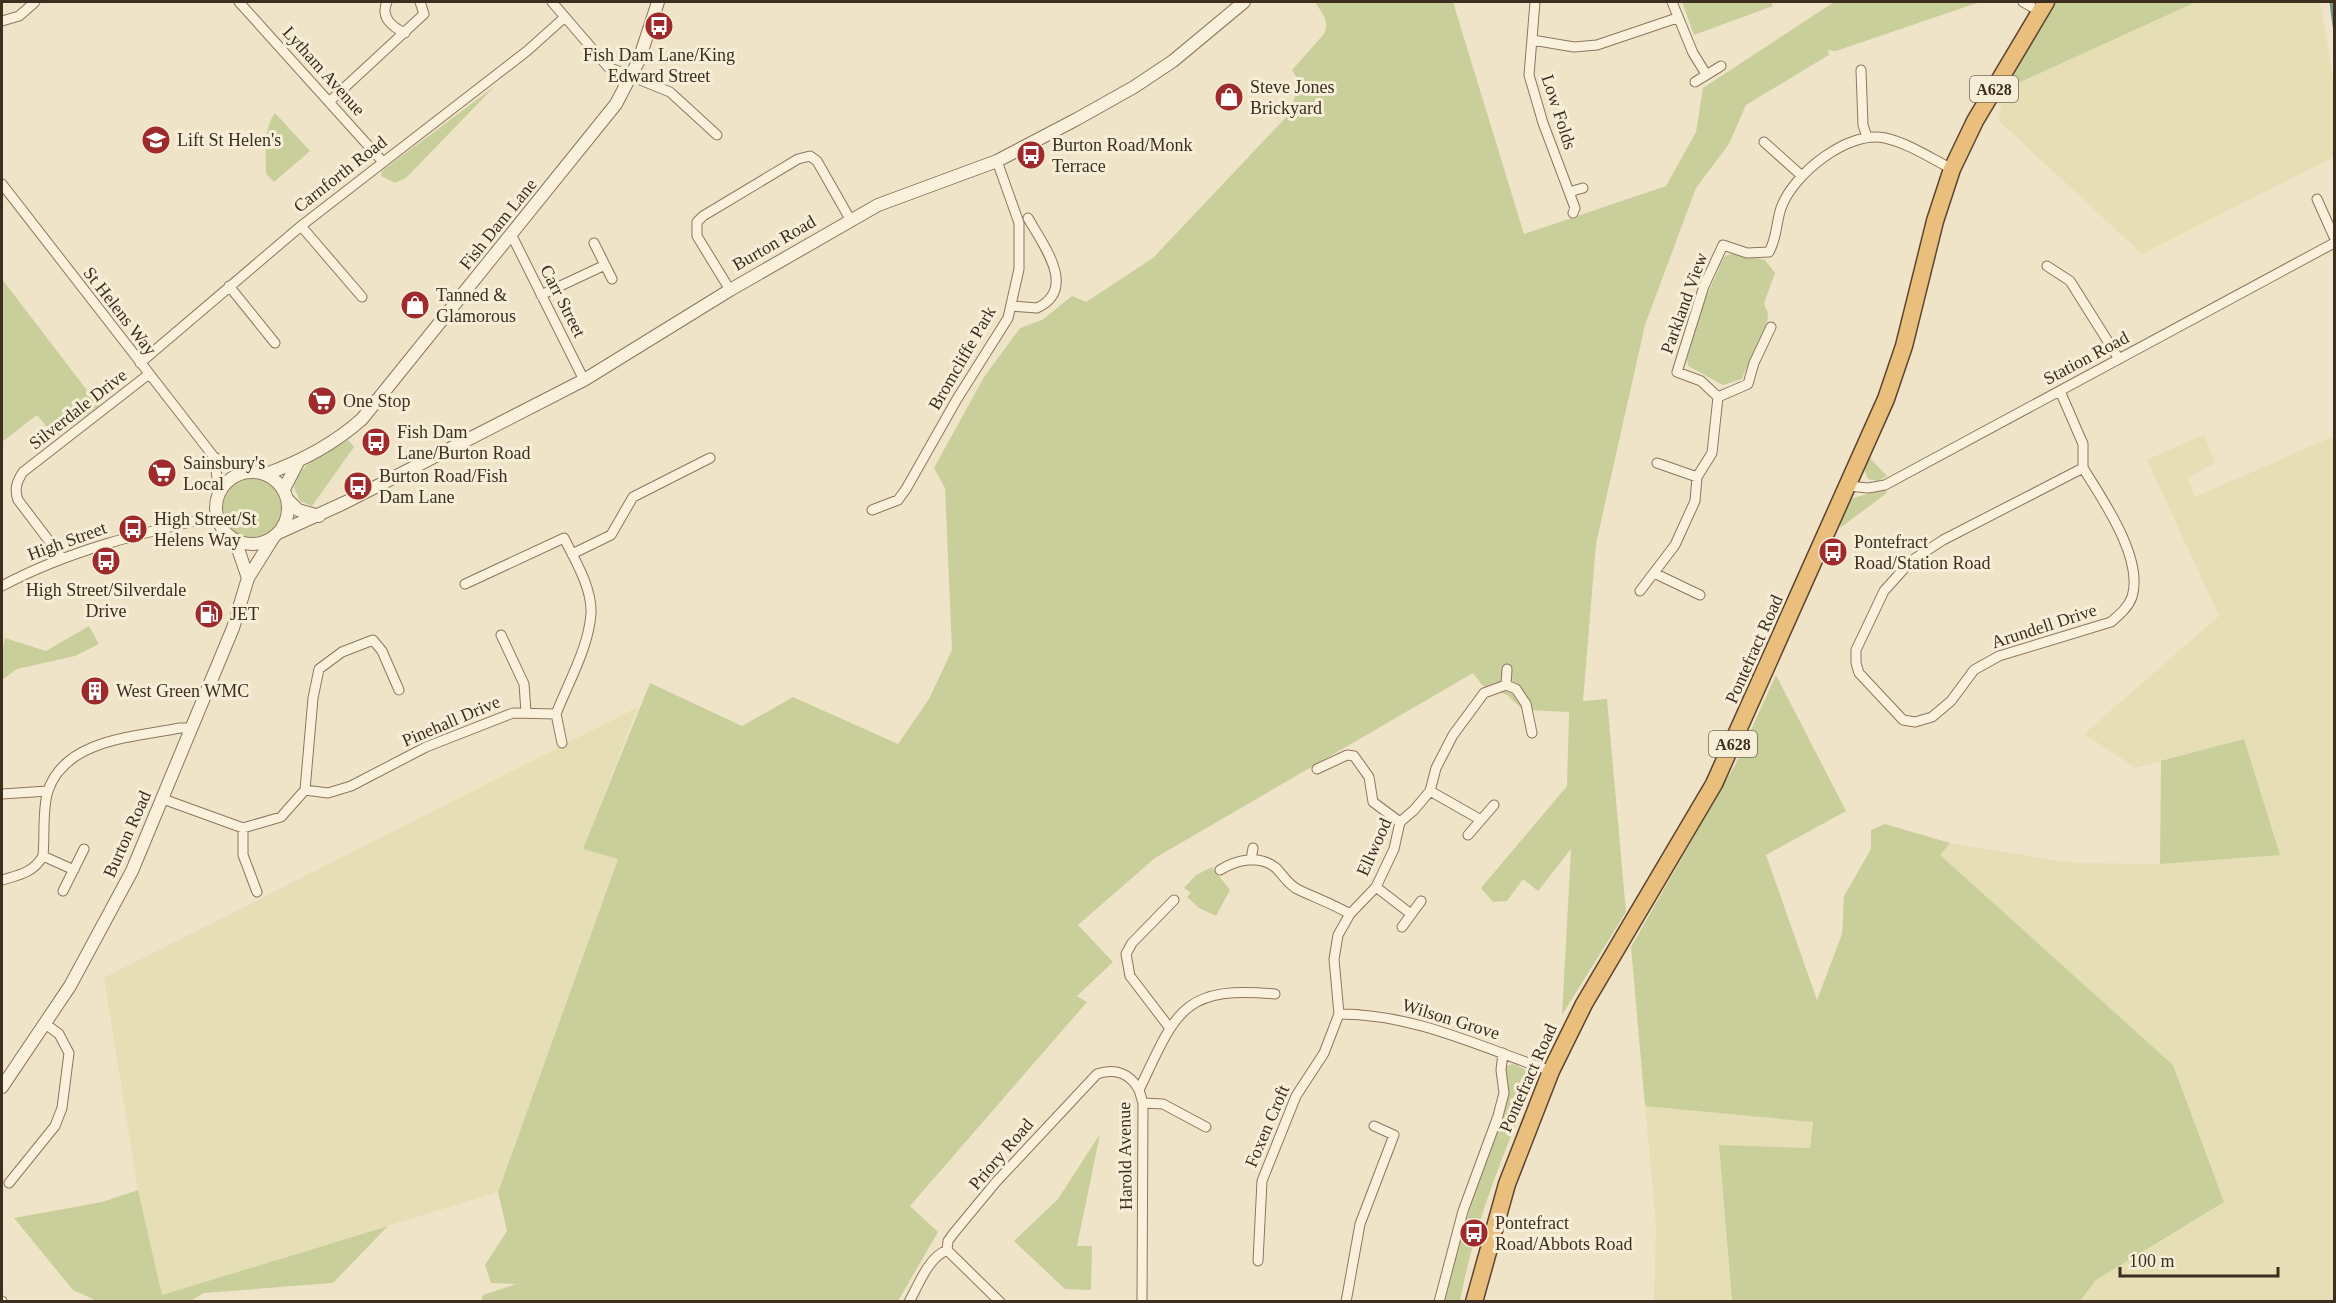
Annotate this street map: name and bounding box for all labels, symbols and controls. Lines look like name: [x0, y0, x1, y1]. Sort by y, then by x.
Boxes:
bus stop icon: Fish Dam Lane/King Edward Street: [643, 10, 675, 42]
street label: Lytham Avenue: [279, 22, 369, 120]
place label: Fish Dam Lane/King Edward Street: [583, 45, 735, 86]
street label: Low Folds: [1538, 72, 1580, 152]
road number: A628: [1970, 76, 2018, 102]
place label: Steve Jones Brickyard: [1250, 77, 1335, 118]
shop icon: Steve Jones Brickyard: [1213, 81, 1245, 113]
school or university icon: Lift St Helen's: [140, 124, 172, 156]
place label: Lift St Helen's: [177, 130, 281, 150]
street label: Carnforth Road: [290, 131, 390, 217]
place label: Burton Road/Monk Terrace: [1052, 135, 1193, 176]
bus stop icon: Burton Road/Monk Terrace: [1015, 139, 1047, 171]
street label: Fish Dam Lane: [455, 175, 541, 273]
street label: Burton Road: [729, 211, 819, 275]
street label: Parkland View: [1656, 250, 1712, 356]
street label: Carr Street: [536, 262, 590, 340]
street label: St Helens Way: [79, 263, 161, 359]
place label: Tanned & Glamorous: [436, 285, 516, 326]
shop icon: Tanned & Glamorous: [399, 289, 431, 321]
street label: Bromcliffe Park: [924, 303, 1000, 413]
street label: Station Road: [2040, 327, 2132, 389]
street label: Silverdale Drive: [25, 365, 131, 453]
supermarket icon: One Stop: [306, 385, 338, 417]
place label: One Stop: [343, 391, 411, 411]
place label: Fish Dam Lane/Burton Road: [397, 422, 530, 463]
bus stop icon: Fish Dam Lane/Burton Road: [360, 426, 392, 458]
place label: Sainsbury's Local: [183, 453, 265, 494]
supermarket icon: Sainsbury's Local: [146, 457, 178, 489]
place label: Burton Road/Fish Dam Lane: [379, 466, 508, 507]
bus stop icon: Burton Road/Fish Dam Lane: [342, 470, 374, 502]
place label: High Street/St Helens Way: [154, 509, 257, 550]
bus stop icon: High Street/St Helens Way: [117, 513, 149, 545]
street label: High Street: [25, 517, 109, 565]
place label: Pontefract Road/Station Road: [1854, 532, 1991, 573]
bus stop icon: Pontefract Road/Station Road: [1817, 536, 1849, 568]
bus stop icon: High Street/Silverdale Drive: [90, 545, 122, 577]
place label: High Street/Silverdale Drive: [26, 580, 186, 621]
street label: Pontefract Road: [1721, 592, 1787, 706]
fuel station icon: JET: [193, 598, 225, 630]
street label: Arundell Drive: [1989, 600, 2099, 652]
place label: JET: [230, 604, 259, 624]
building icon: West Green WMC: [79, 675, 111, 707]
place label: West Green WMC: [116, 681, 249, 701]
street label: Pinehall Drive: [399, 691, 503, 751]
road number: A628: [1709, 731, 1757, 757]
street label: Burton Road: [99, 788, 155, 880]
street label: Ellwood: [1352, 815, 1396, 879]
street label: Wilson Grove: [1400, 995, 1502, 1043]
street label: Pontefract Road: [1495, 1021, 1561, 1135]
street label: Foxen Croft: [1241, 1082, 1293, 1170]
street label: Harold Avenue: [1114, 1102, 1136, 1210]
street label: Priory Road: [965, 1114, 1037, 1194]
place label: Pontefract Road/Abbots Road: [1495, 1213, 1633, 1254]
bus stop icon: Pontefract Road/Abbots Road: [1458, 1217, 1490, 1249]
scale bar: [2120, 1240, 2278, 1278]
text: 100 m: [2129, 1251, 2175, 1271]

